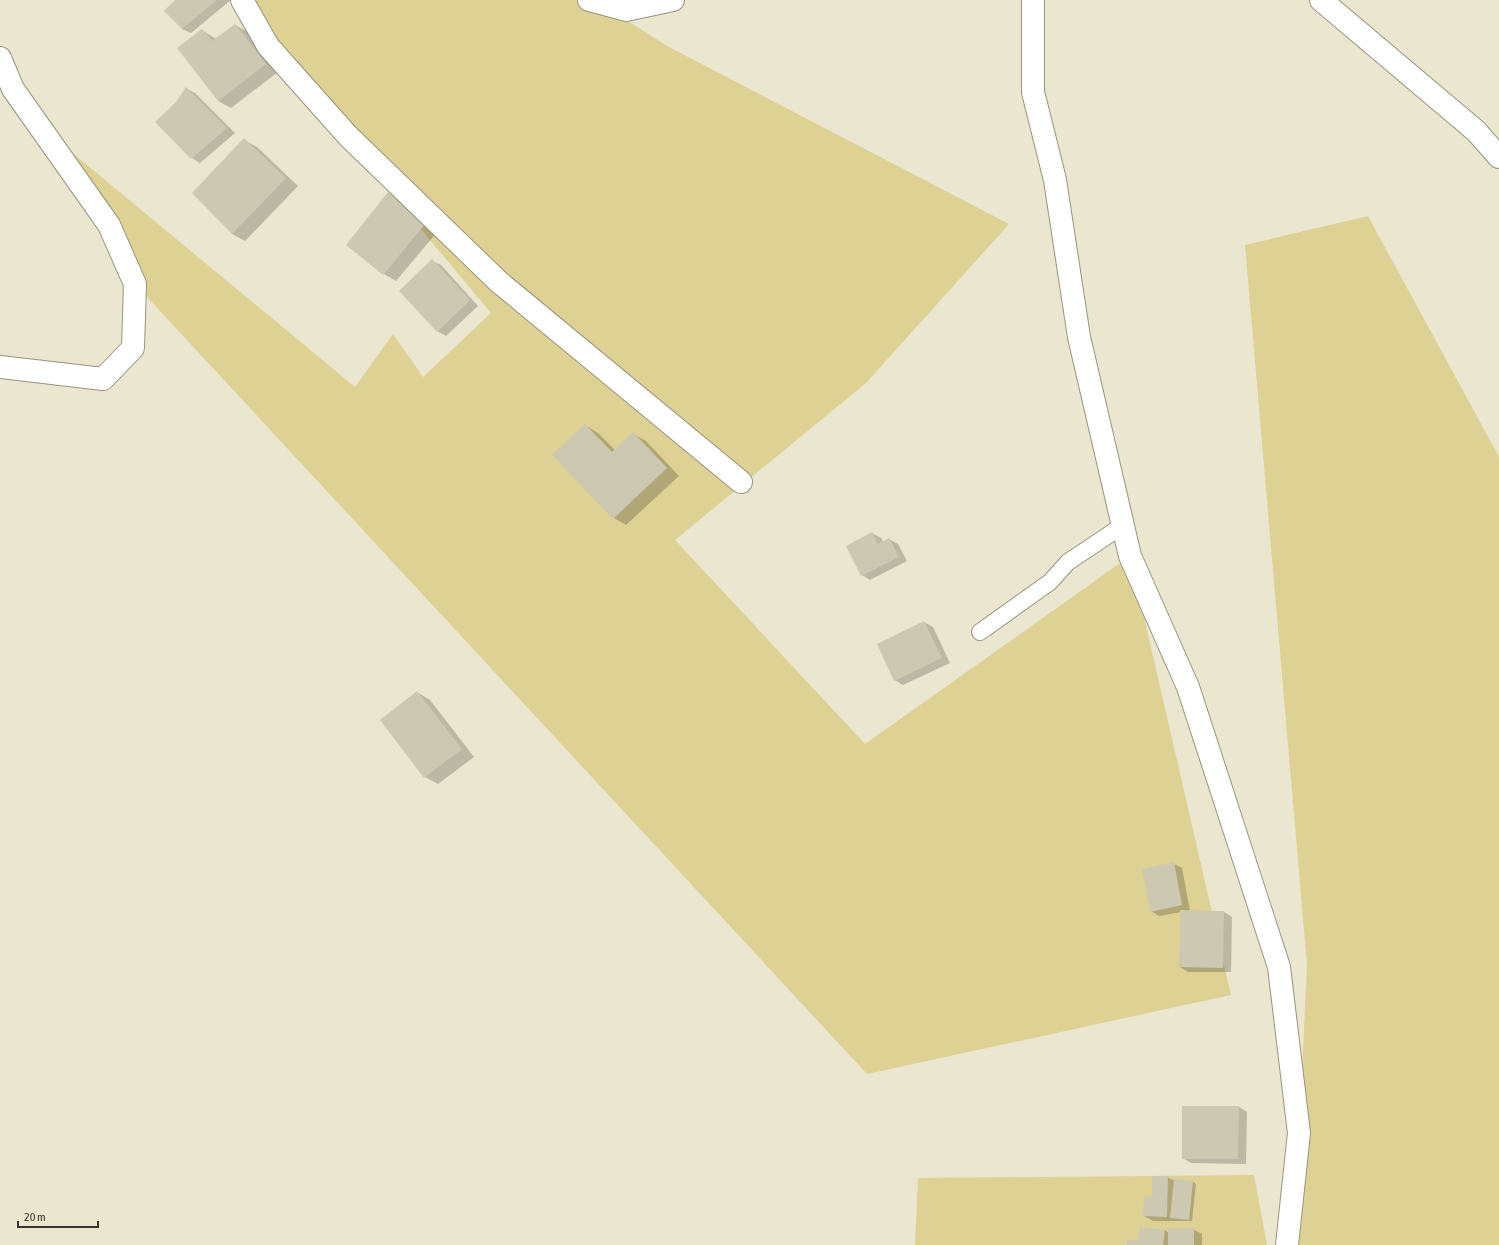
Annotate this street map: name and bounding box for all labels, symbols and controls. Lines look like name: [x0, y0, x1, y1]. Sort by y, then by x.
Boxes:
scale bar: [18, 1203, 98, 1229]
text: 20 m: [24, 1210, 46, 1224]

